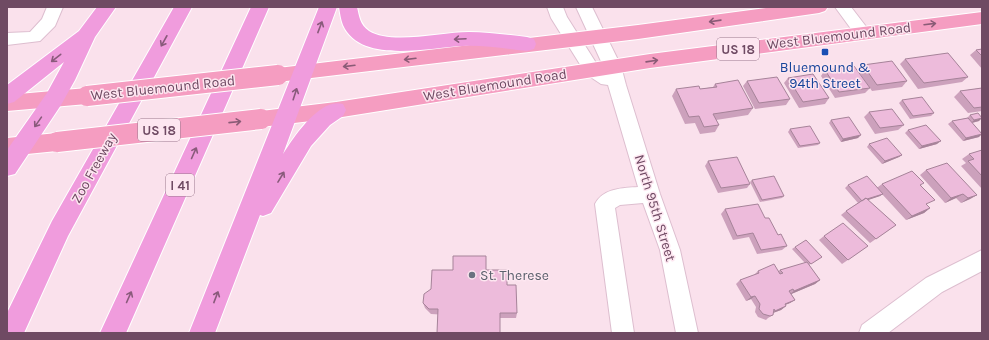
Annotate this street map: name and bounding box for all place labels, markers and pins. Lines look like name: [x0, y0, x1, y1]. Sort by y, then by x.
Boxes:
marker: Bluemound & 94th Street: [820, 47, 830, 57]
place label: Bluemound & 94th Street: [780, 59, 870, 92]
place label: St. Therese: [480, 267, 549, 284]
marker: St. Therese: [467, 270, 477, 280]

